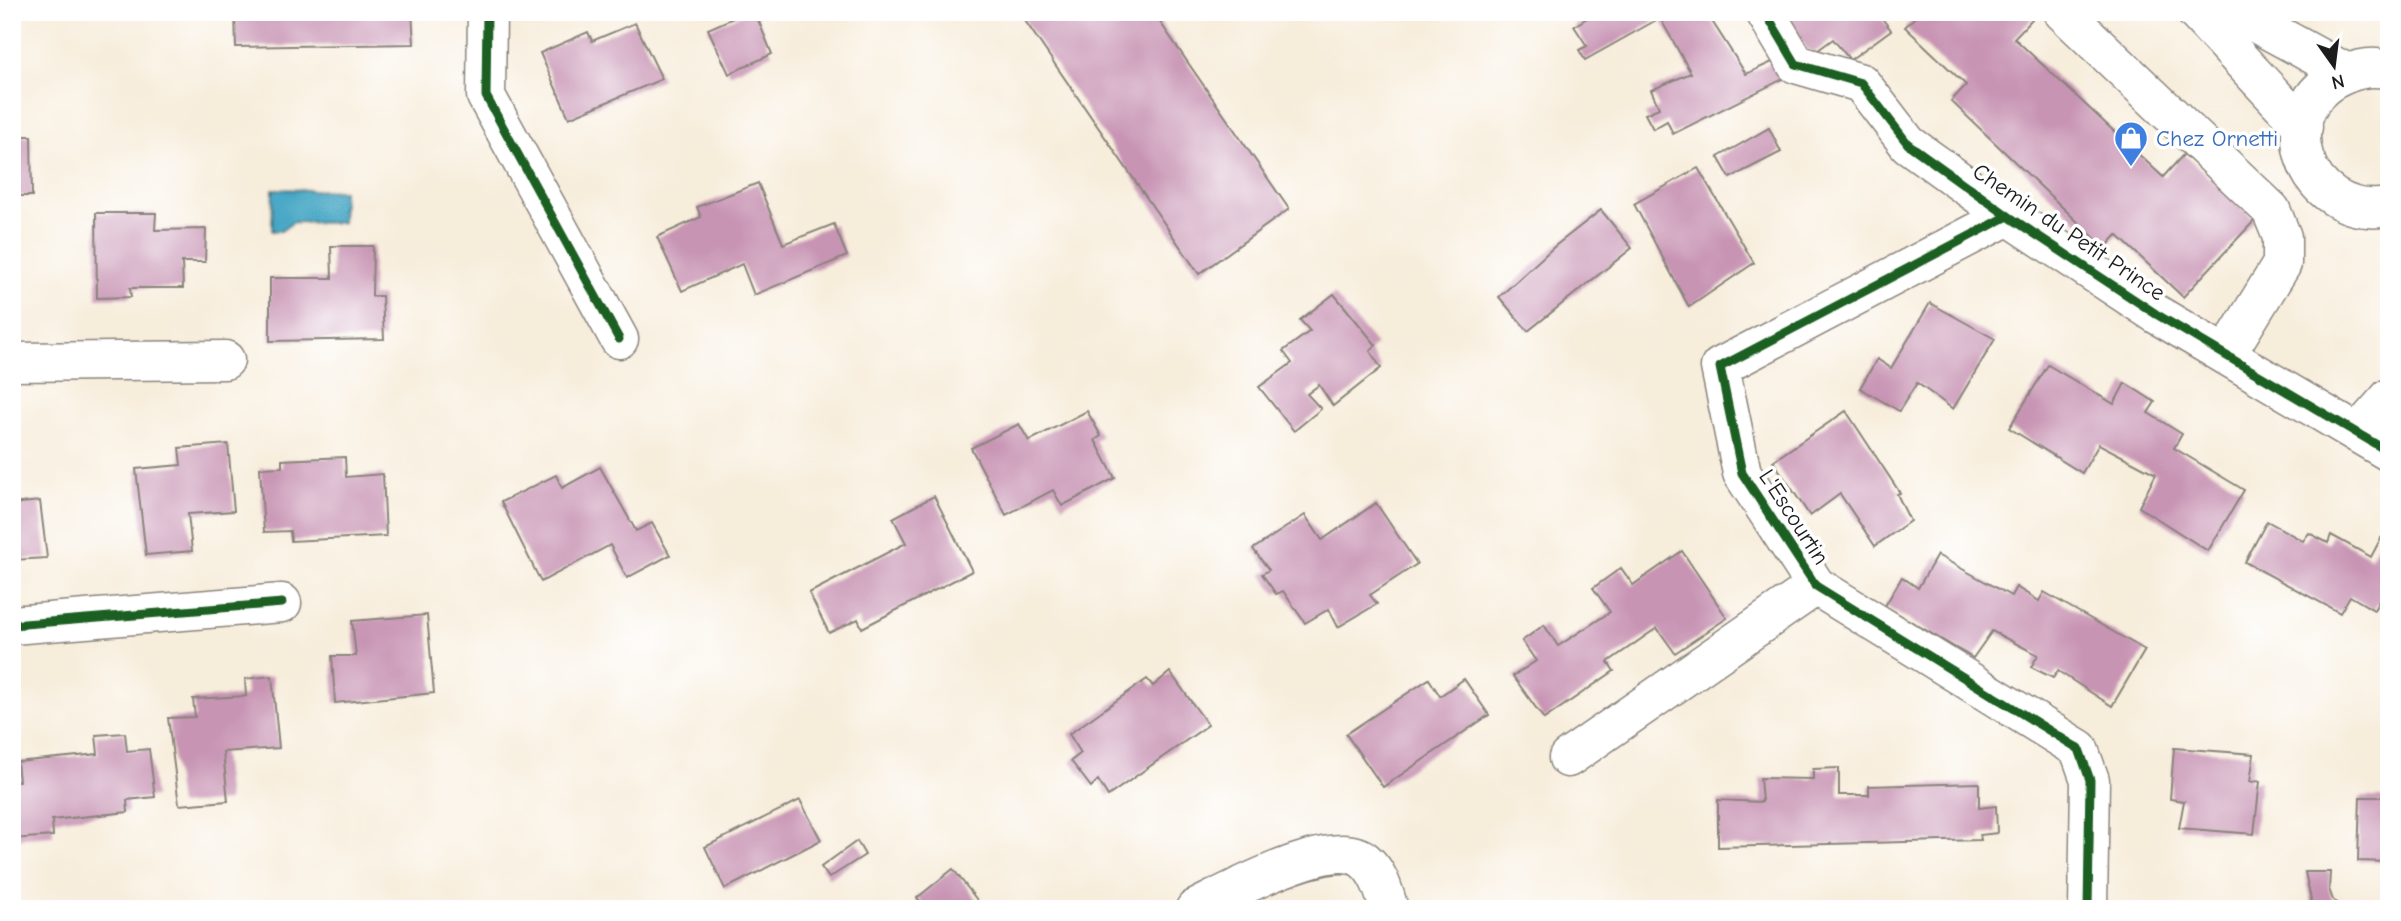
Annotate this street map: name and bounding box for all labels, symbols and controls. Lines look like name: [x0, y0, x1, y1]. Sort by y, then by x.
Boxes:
north arrow: [2300, 32, 2370, 102]
text: N: [2329, 69, 2347, 94]
shop icon: Chez Ornetti: [2112, 119, 2150, 168]
place label: Chez Ornetti: [2156, 125, 2278, 152]
street label: Chemin du Petit Prince: [1968, 158, 2170, 306]
street label: L'Escourtin: [1753, 464, 1835, 570]

